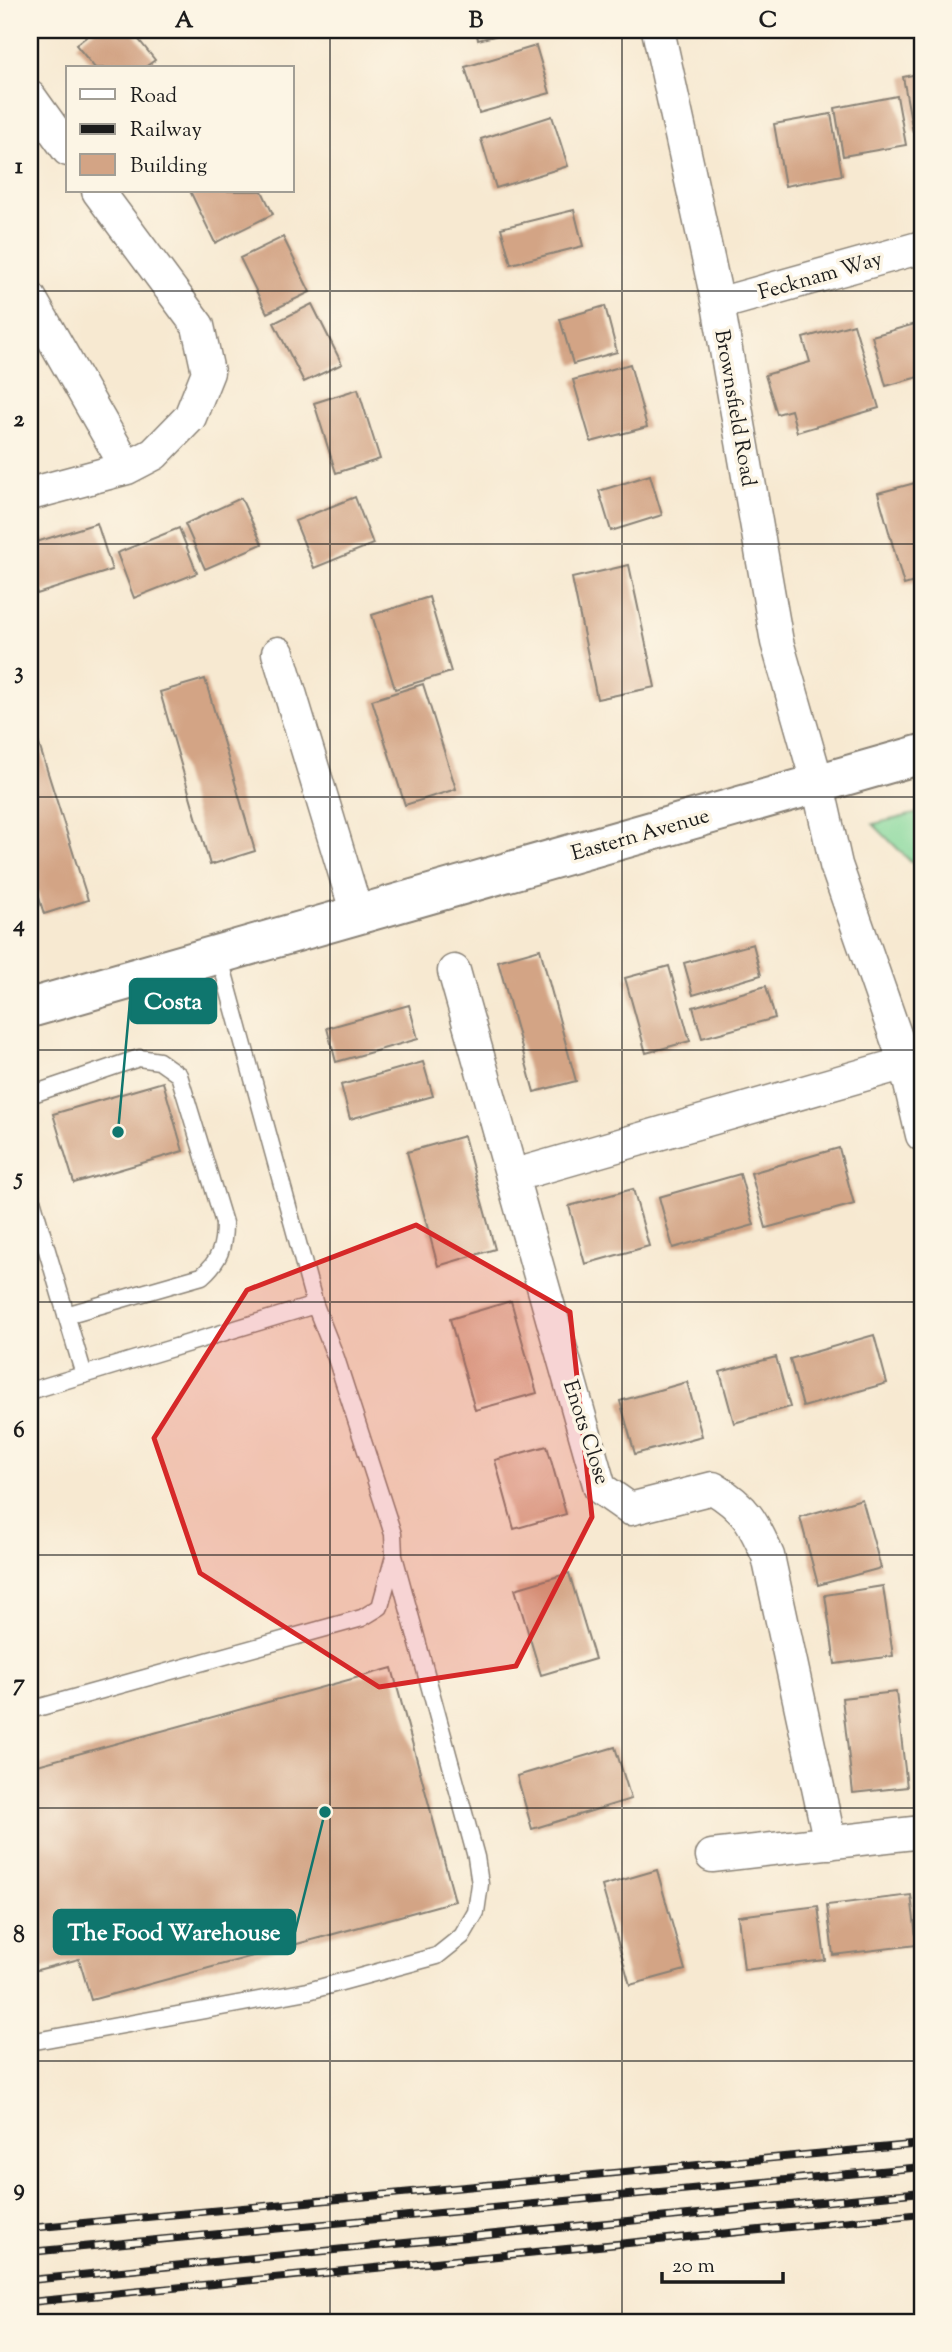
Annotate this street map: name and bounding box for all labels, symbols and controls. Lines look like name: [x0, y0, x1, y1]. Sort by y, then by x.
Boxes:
text: A: [175, 5, 194, 38]
text: B: [469, 5, 484, 38]
text: C: [759, 5, 777, 38]
legend: [66, 66, 294, 192]
text: Road: [130, 82, 177, 112]
text: Railway: [130, 116, 202, 146]
text: 1: [15, 151, 23, 184]
text: Building: [130, 152, 207, 182]
street label: Fecknam Way: [755, 245, 887, 309]
street label: Brownsfield Road: [705, 328, 763, 489]
text: 2: [14, 404, 25, 437]
text: 3: [14, 656, 24, 689]
street label: Eastern Avenue: [568, 802, 713, 870]
text: 4: [12, 909, 25, 942]
callout: Costa: [130, 979, 216, 1023]
text: Costa: [144, 987, 202, 1020]
text: 5: [13, 1162, 23, 1195]
street label: Enots Close: [554, 1376, 616, 1489]
text: 6: [13, 1415, 25, 1448]
text: 7: [13, 1668, 25, 1701]
callout: The Food Warehouse: [54, 1910, 295, 1954]
text: The Food Warehouse: [67, 1918, 281, 1951]
text: 8: [13, 1920, 25, 1953]
text: 9: [13, 2173, 25, 2206]
scale bar: [662, 2240, 782, 2284]
text: 20 m: [672, 2252, 715, 2282]

